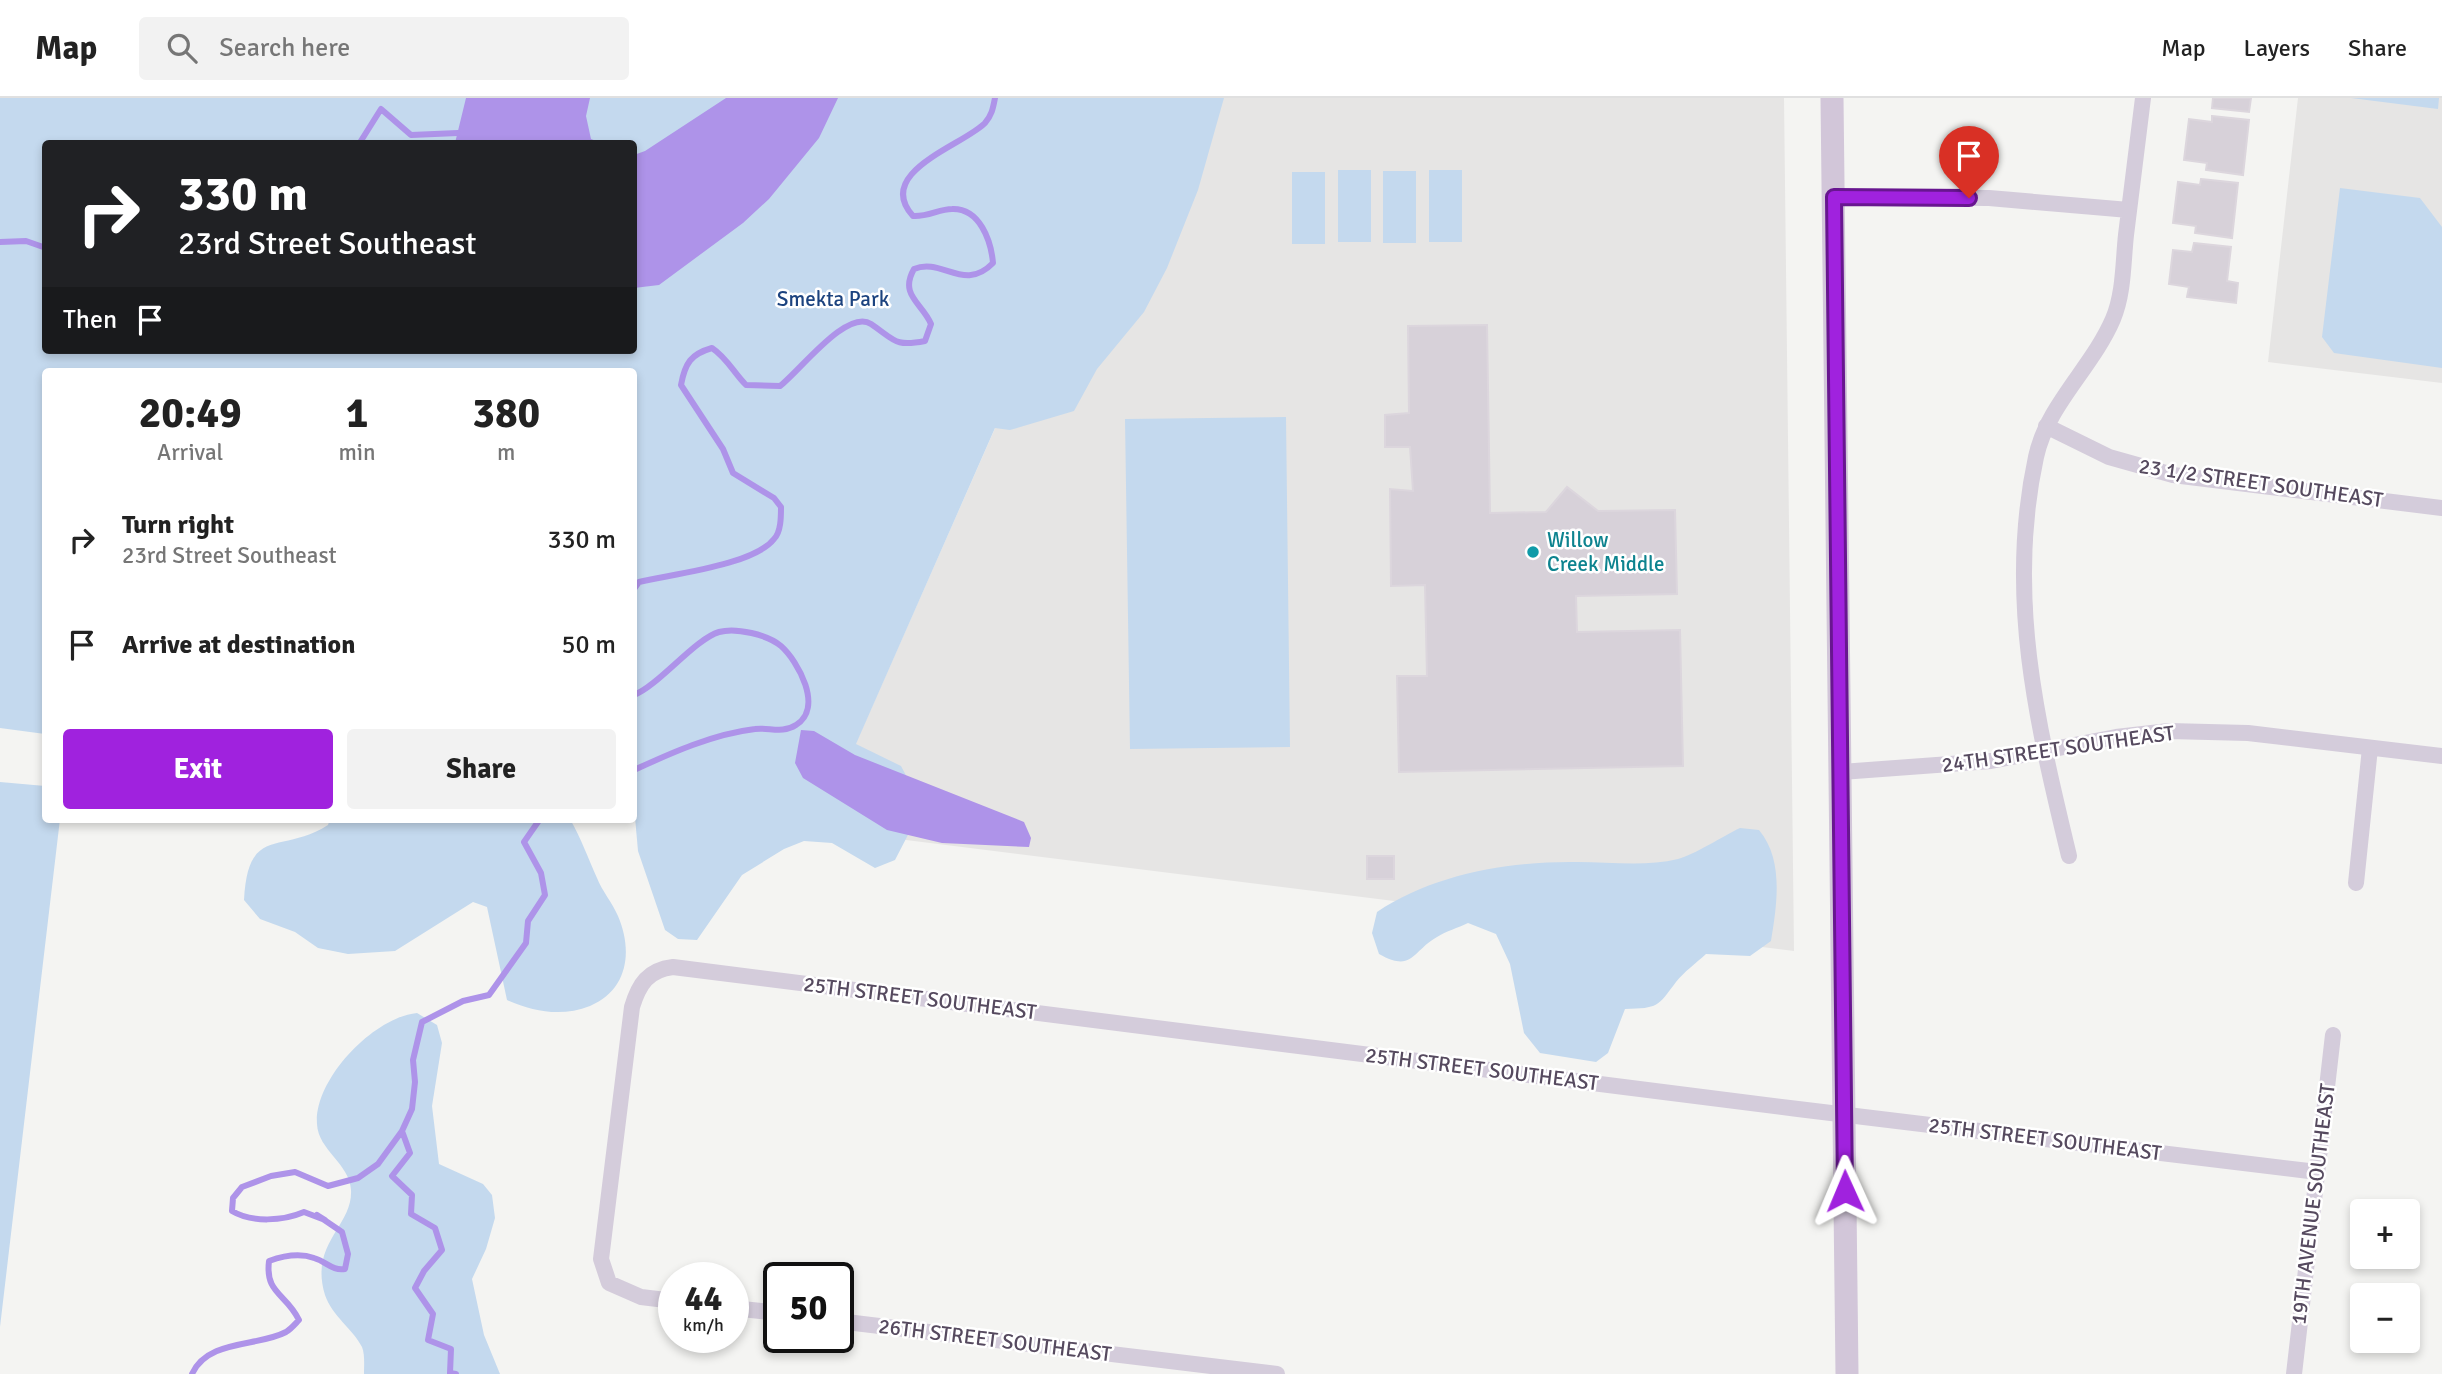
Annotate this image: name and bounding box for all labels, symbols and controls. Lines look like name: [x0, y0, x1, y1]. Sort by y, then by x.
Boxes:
search box: [139, 17, 629, 80]
text: Map: [35, 28, 97, 69]
icon: search: [163, 29, 201, 67]
text: Search here: [219, 32, 350, 64]
text: Map: [2161, 33, 2206, 63]
text: Layers: [2244, 33, 2310, 63]
text: Share: [2348, 33, 2407, 63]
pin: [1939, 126, 1999, 198]
icon: arrive: [1950, 137, 1988, 175]
text: 330 m: [178, 164, 308, 224]
icon: right: [63, 168, 154, 259]
text: 23rd Street Southeast: [178, 224, 476, 263]
park label: Smekta Park: [777, 286, 890, 312]
icon: arrive: [131, 301, 169, 339]
text: Then: [63, 304, 117, 336]
text: 20:49: [139, 388, 242, 439]
text: 1: [346, 388, 368, 439]
text: 380: [472, 388, 540, 439]
text: Arrival: [157, 438, 223, 467]
text: min: [338, 438, 376, 467]
text: m: [497, 438, 515, 467]
street label: 23 1/2 STREET SOUTHEAST: [2137, 453, 2385, 513]
text: Turn right: [122, 509, 234, 541]
icon: right: [63, 521, 101, 559]
text: 330 m: [547, 524, 616, 556]
place label: Willow Creek Middle: [1547, 527, 1665, 577]
text: 23rd Street Southeast: [122, 541, 337, 570]
marker: Willow Creek Middle: [1525, 544, 1541, 560]
icon: arrive: [63, 626, 101, 664]
text: Arrive at destination: [122, 629, 355, 661]
text: 50 m: [561, 629, 616, 661]
street label: 24TH STREET SOUTHEAST: [1940, 720, 2177, 778]
button: Exit: [63, 729, 333, 809]
button: Share: [347, 729, 616, 809]
street label: 25TH STREET SOUTHEAST: [802, 971, 1039, 1025]
street label: 25TH STREET SOUTHEAST: [1364, 1042, 1601, 1096]
street label: 19TH AVENUE SOUTHEAST: [2285, 1081, 2341, 1326]
street label: 25TH STREET SOUTHEAST: [1927, 1112, 2164, 1166]
position arrow: [1808, 1154, 1882, 1228]
map controls: [2350, 1199, 2420, 1353]
button: +: [2350, 1199, 2420, 1269]
speed limit sign: 50: [763, 1262, 854, 1353]
text: 44: [685, 1277, 722, 1320]
button: −: [2350, 1283, 2420, 1353]
street label: 26TH STREET SOUTHEAST: [877, 1313, 1114, 1367]
text: km/h: [683, 1314, 724, 1336]

